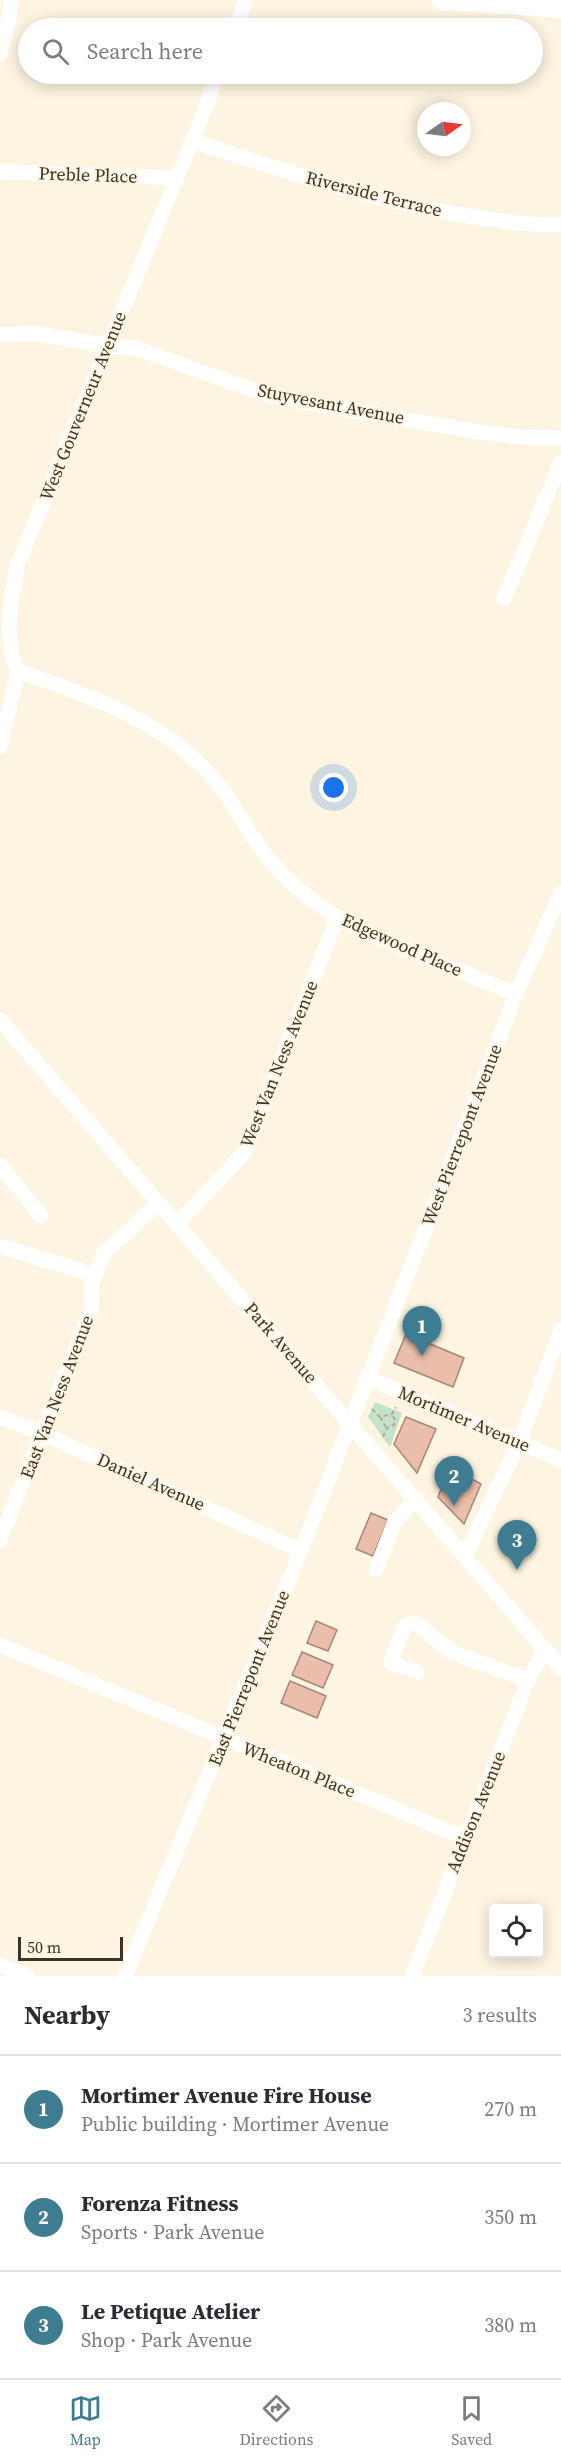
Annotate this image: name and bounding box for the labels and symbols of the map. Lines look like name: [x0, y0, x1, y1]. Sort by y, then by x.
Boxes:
north arrow: [417, 102, 471, 156]
street label: Preble Place: [38, 160, 138, 189]
street label: Riverside Terrace: [303, 165, 445, 223]
street label: West Gouverneur Avenue: [33, 307, 132, 504]
street label: Stuyvesant Avenue: [255, 377, 407, 430]
your location: [319, 773, 348, 802]
street label: Edgewood Place: [338, 907, 466, 982]
street label: West Van Ness Avenue: [234, 976, 324, 1151]
street label: West Pierrepont Avenue: [415, 1040, 508, 1229]
street label: Park Avenue: [239, 1297, 324, 1389]
pin: 1: [402, 1306, 442, 1356]
street label: East Van Ness Avenue: [14, 1311, 99, 1482]
street label: Mortimer Avenue: [394, 1379, 534, 1458]
street label: Daniel Avenue: [93, 1447, 209, 1517]
pin: 2: [434, 1456, 474, 1506]
pin: 3: [498, 1520, 536, 1570]
street label: East Pierrepont Avenue: [202, 1586, 295, 1769]
street label: Wheaton Place: [239, 1735, 360, 1804]
street label: Addison Avenue: [440, 1747, 511, 1876]
scale bar: [18, 1934, 123, 1962]

